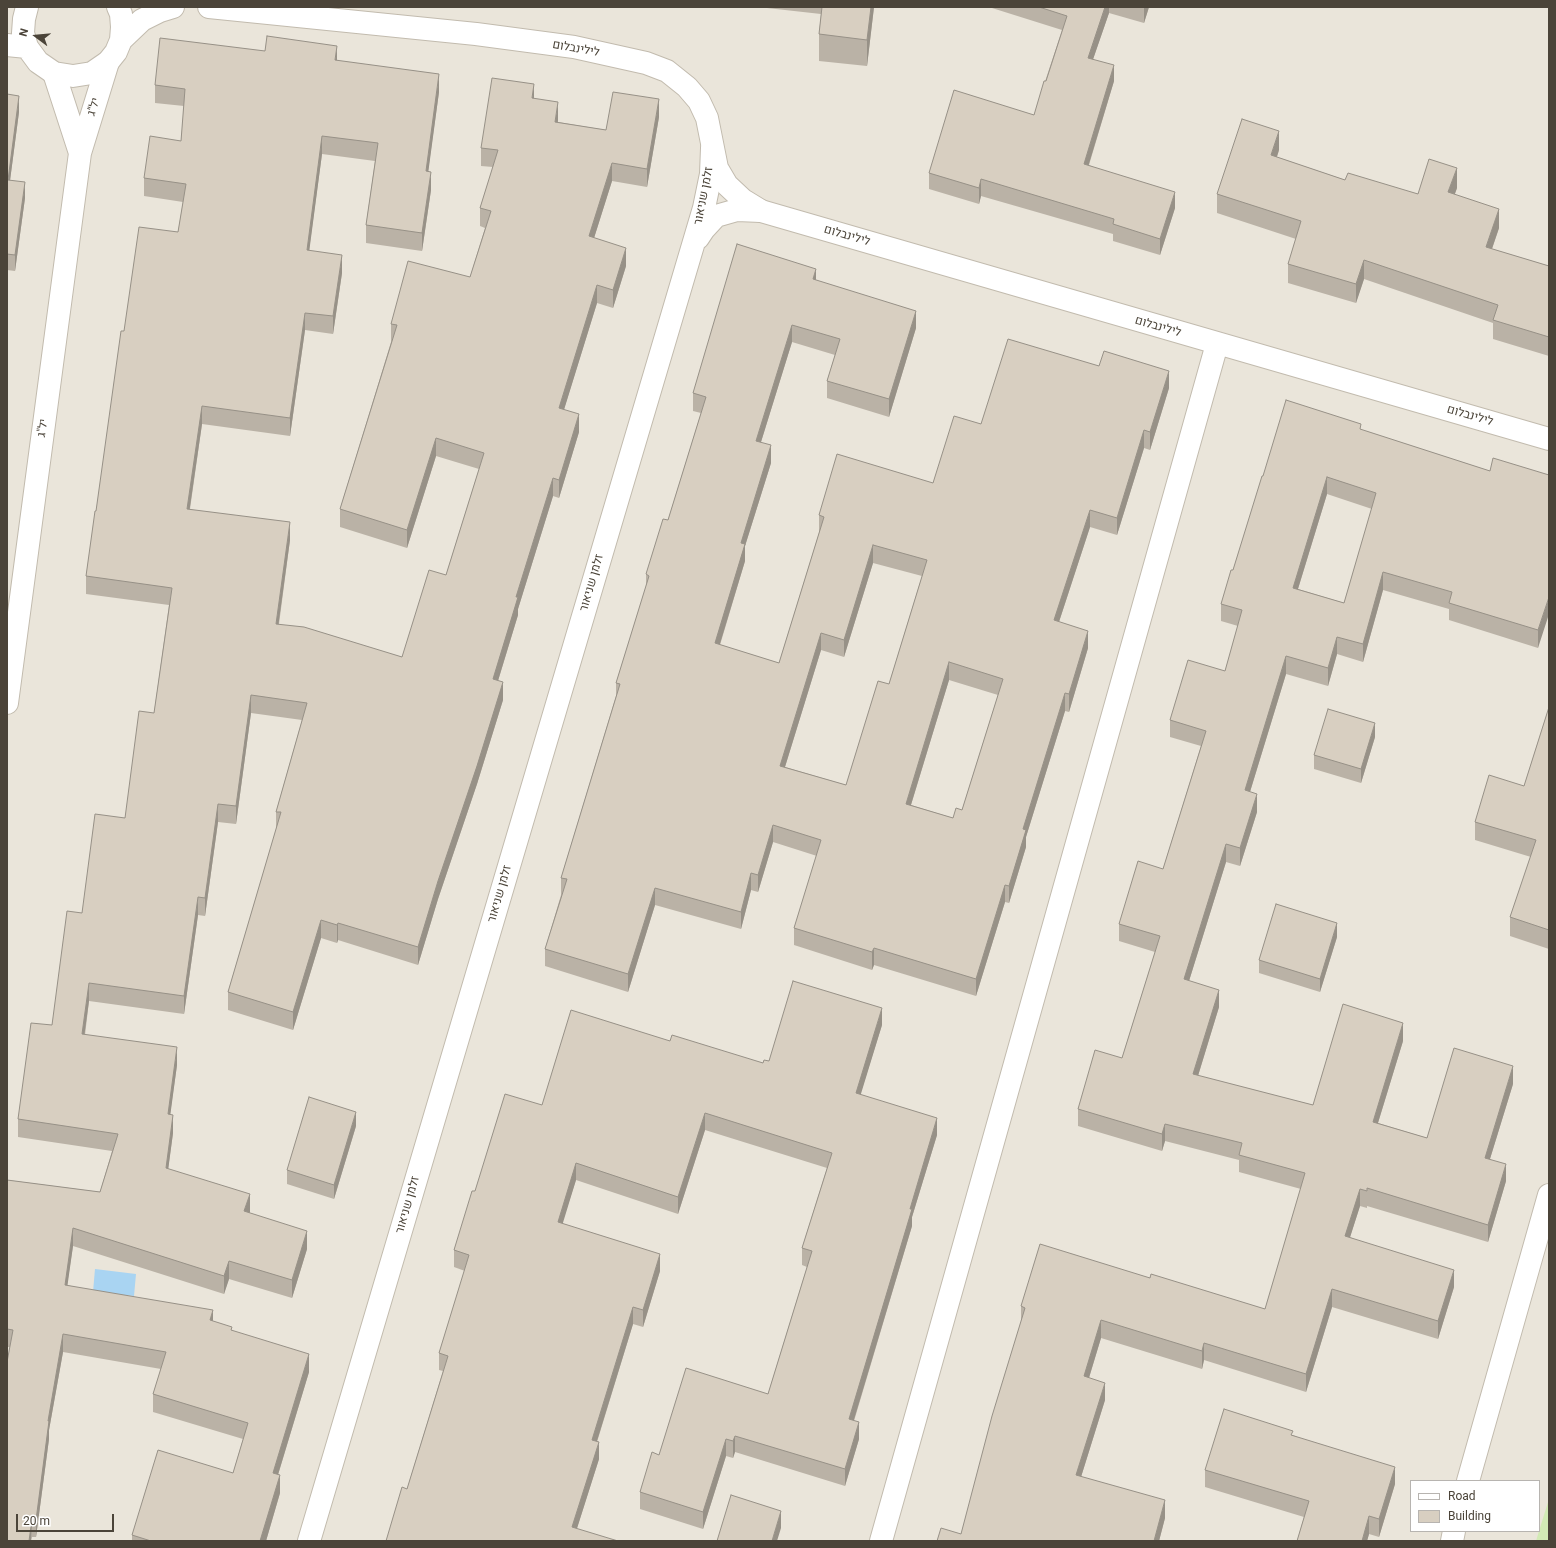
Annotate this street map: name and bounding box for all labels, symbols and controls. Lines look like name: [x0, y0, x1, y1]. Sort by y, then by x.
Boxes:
north arrow: [16, 16, 56, 56]
text: N: [17, 27, 31, 38]
street label: לילינבלום: [551, 38, 601, 60]
street label: יל"ג: [84, 96, 104, 118]
street label: זלמן שניאור: [691, 166, 717, 226]
street label: לילינבלום: [822, 223, 872, 249]
street label: לילינבלום: [1133, 314, 1183, 340]
street label: לילינבלום: [1445, 403, 1495, 429]
street label: יל"ג: [35, 418, 51, 438]
street label: זלמן שניאור: [577, 553, 607, 613]
street label: זלמן שניאור: [485, 864, 515, 924]
street label: זלמן שניאור: [393, 1175, 423, 1235]
legend: [1410, 1480, 1540, 1532]
text: Road: [1448, 1489, 1476, 1503]
scale bar: [18, 1506, 116, 1532]
text: Building: [1448, 1509, 1491, 1523]
text: 20 m: [23, 1514, 50, 1528]

